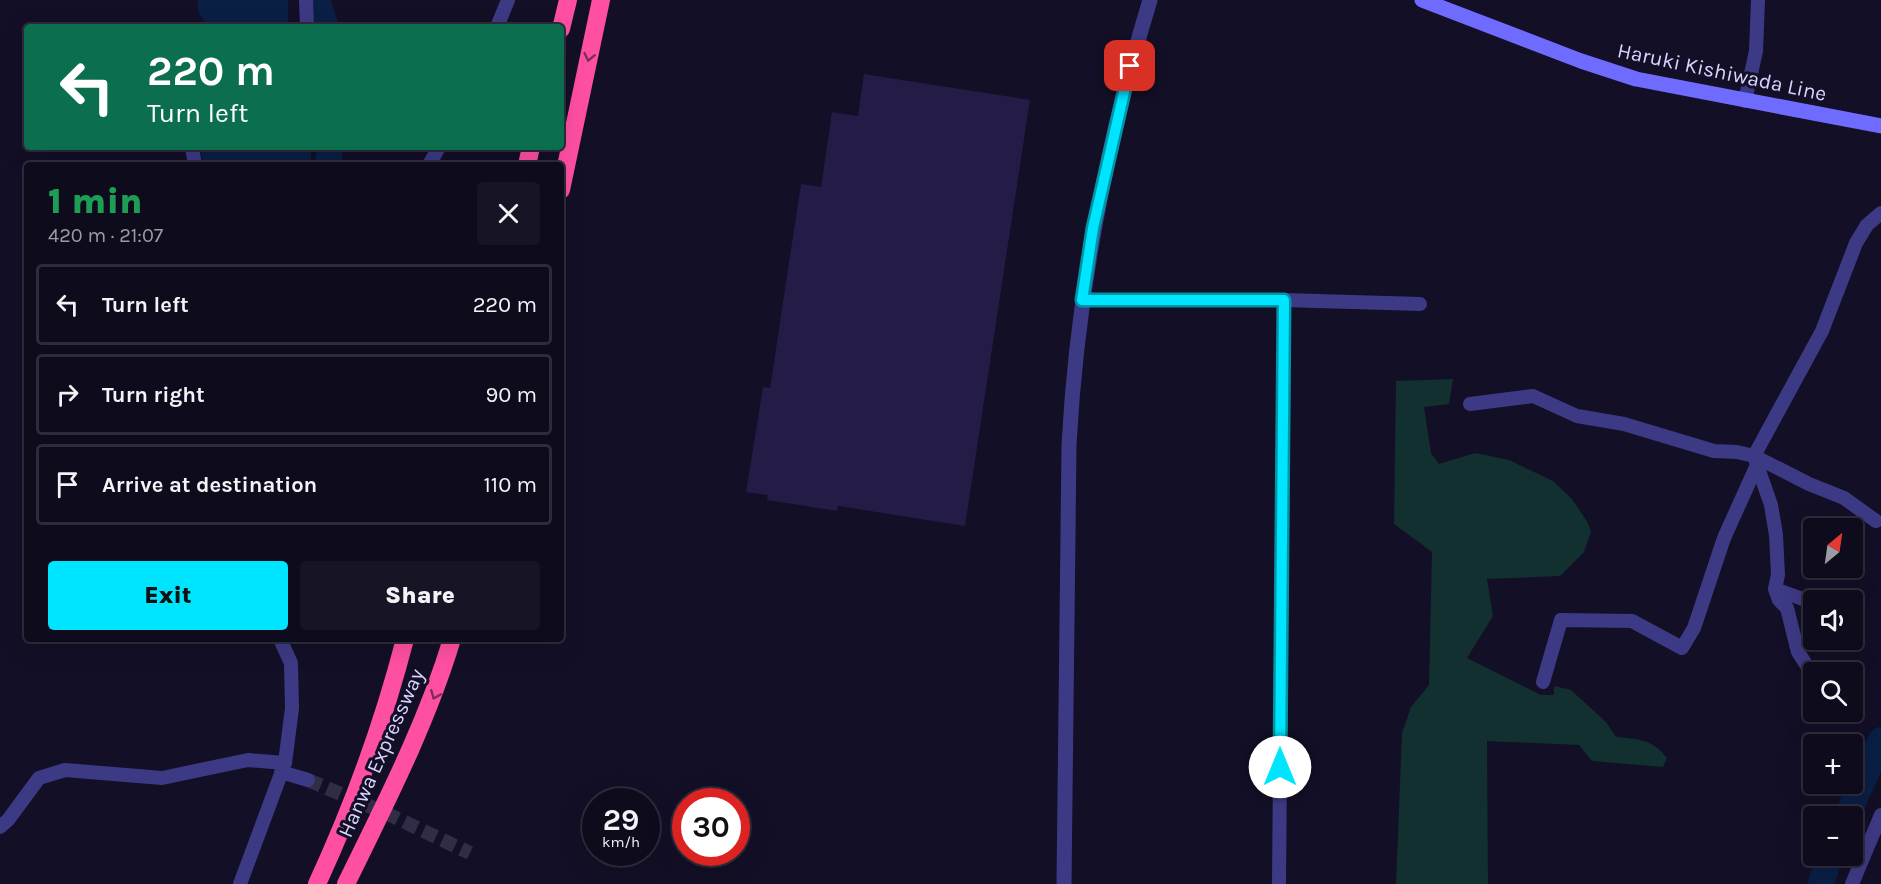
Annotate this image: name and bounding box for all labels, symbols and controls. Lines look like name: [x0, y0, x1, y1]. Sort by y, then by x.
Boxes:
street label: Haruki Kishiwada Line: [1615, 38, 1829, 106]
pin: [1104, 40, 1155, 91]
text: 220 m: [147, 46, 275, 96]
icon: left: [48, 48, 126, 126]
icon: arrive: [1113, 49, 1146, 82]
one-way arrow: [583, 52, 596, 62]
text: Turn left: [147, 97, 248, 129]
text: 1 min: [48, 180, 142, 222]
button: close: [477, 182, 540, 245]
text: 420 m · 21:07: [48, 224, 163, 247]
icon: left: [51, 288, 84, 321]
text: Turn left: [102, 292, 189, 318]
text: 220 m: [473, 292, 537, 318]
icon: right: [51, 378, 84, 411]
text: Turn right: [102, 382, 205, 408]
text: 90 m: [485, 382, 537, 408]
icon: arrive: [51, 468, 84, 501]
text: Arrive at destination: [102, 472, 317, 498]
text: 110 m: [484, 472, 537, 498]
north arrow: [1803, 518, 1863, 578]
map controls: [1803, 518, 1863, 866]
button: Exit: [48, 561, 288, 630]
button: Share: [300, 561, 540, 630]
button: sound: [1803, 590, 1863, 650]
button: search: [1803, 662, 1863, 722]
street label: Hanwa Expressway: [333, 665, 429, 841]
one-way arrow: [429, 689, 442, 699]
button: +: [1803, 734, 1863, 794]
position arrow: [1248, 735, 1312, 799]
speed limit sign: 30: [672, 788, 750, 866]
text: 29: [603, 802, 639, 838]
button: −: [1803, 806, 1863, 866]
text: km/h: [602, 833, 640, 851]

